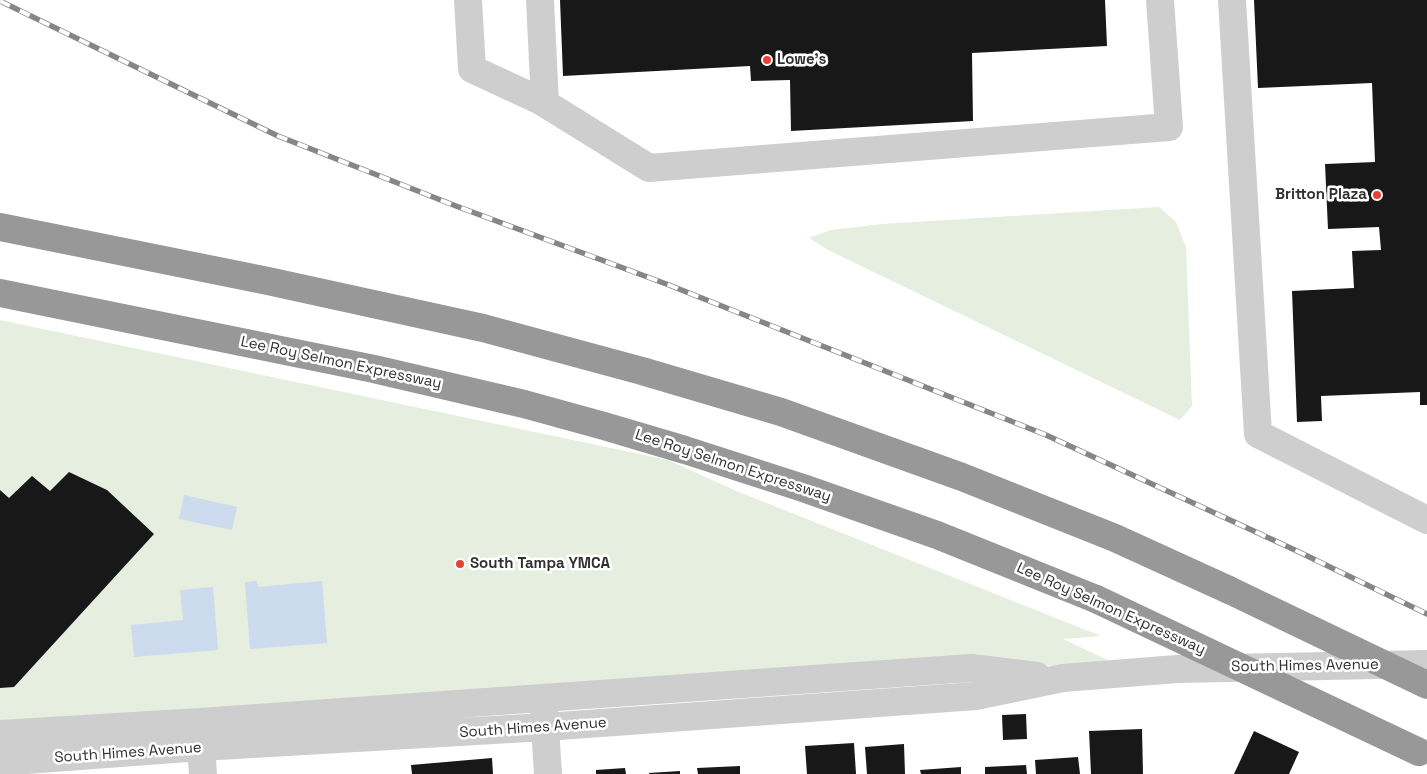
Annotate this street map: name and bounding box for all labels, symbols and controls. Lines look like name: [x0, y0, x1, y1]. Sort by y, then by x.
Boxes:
place label: Lowe's: [777, 51, 826, 69]
marker: Lowe's: [761, 54, 773, 66]
place label: Britton Plaza: [1275, 186, 1367, 204]
marker: Britton Plaza: [1371, 189, 1383, 201]
street label: Lee Roy Selmon Expressway: [239, 333, 443, 393]
street label: Lee Roy Selmon Expressway: [633, 426, 833, 506]
place label: South Tampa YMCA: [470, 555, 610, 573]
marker: South Tampa YMCA: [454, 558, 466, 570]
street label: Lee Roy Selmon Expressway: [1014, 559, 1208, 659]
street label: South Himes Avenue: [1231, 656, 1379, 676]
street label: South Himes Avenue: [459, 714, 607, 742]
street label: South Himes Avenue: [54, 739, 202, 767]

